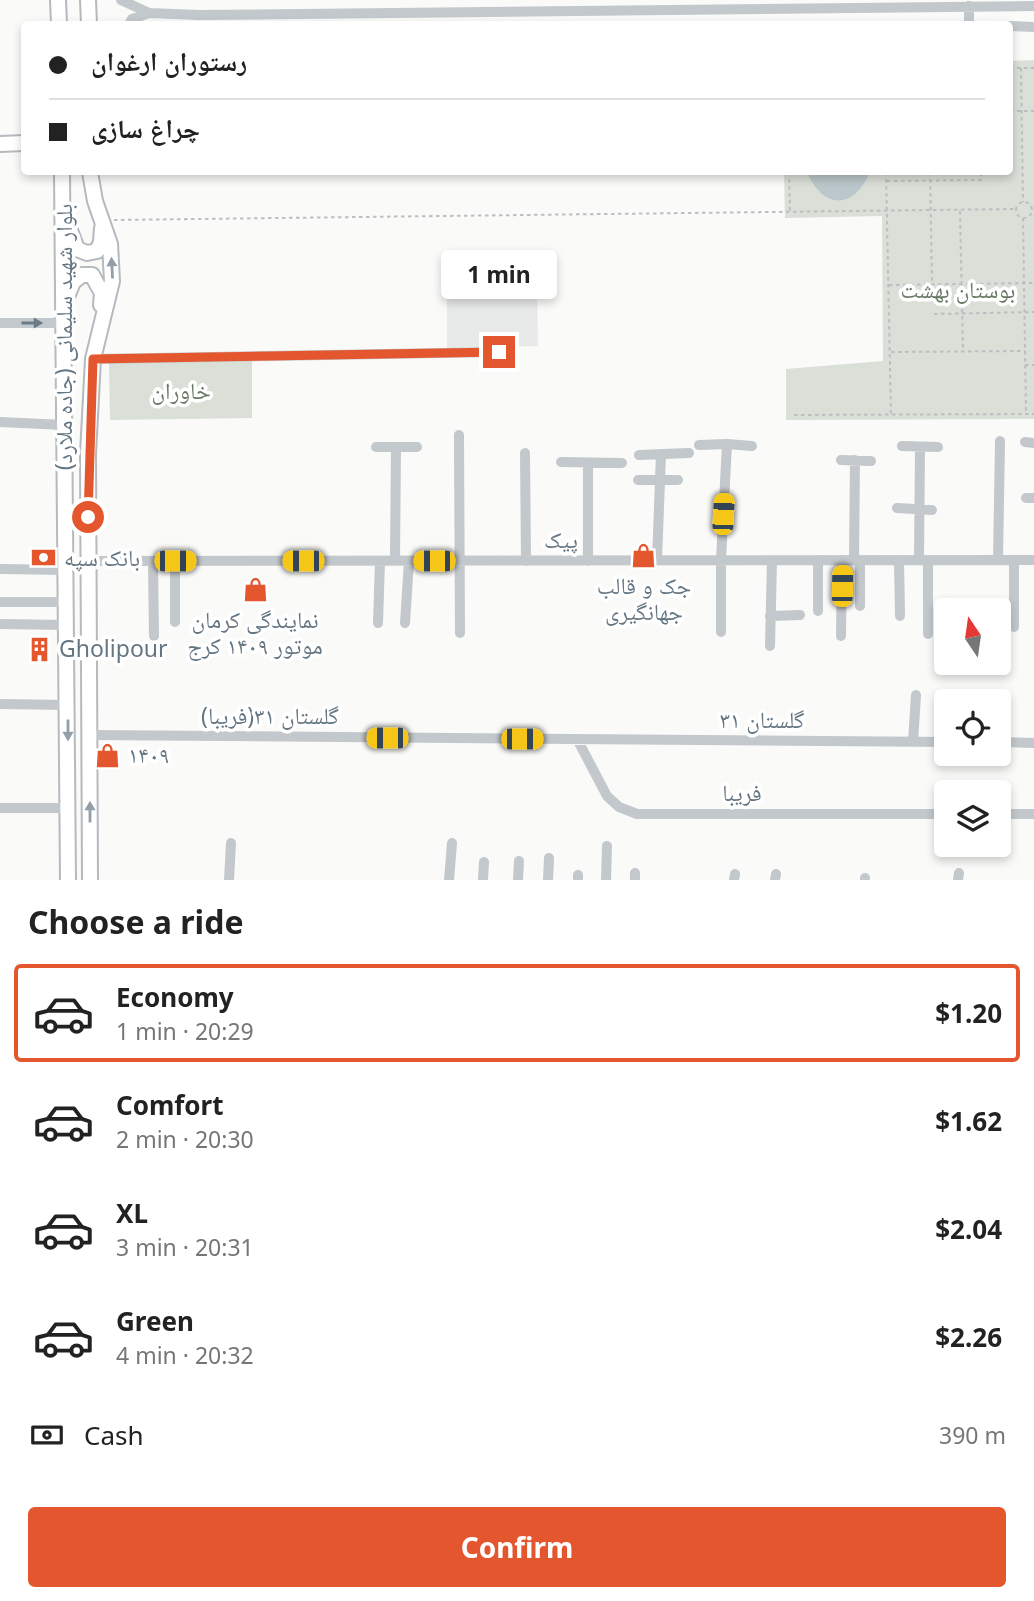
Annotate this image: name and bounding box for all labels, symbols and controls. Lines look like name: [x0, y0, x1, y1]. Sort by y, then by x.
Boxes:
text: رستوران ارغوان: [91, 43, 247, 79]
text: چراغ سازی: [91, 110, 200, 146]
street label: بلوار شهید سلیمانی (جاده ملارد): [47, 204, 79, 470]
callout: 1 min: [441, 250, 557, 300]
one-way arrow: [106, 257, 117, 279]
text: 1 min: [467, 258, 531, 290]
park label: بوستان بهشت: [901, 273, 1015, 305]
one-way arrow: [21, 317, 43, 329]
route end: [483, 336, 515, 368]
park label: خاوران: [151, 374, 211, 406]
car: [712, 492, 735, 536]
route start: [72, 501, 104, 533]
street label: پیک: [544, 523, 578, 555]
place label: بانک سپه: [64, 541, 140, 573]
shop icon: جک و قالب جهانگیری: [630, 542, 658, 570]
bank icon: بانک سپه: [30, 544, 58, 572]
car: [155, 551, 197, 572]
car: [283, 551, 325, 572]
car: [414, 551, 456, 572]
car: [832, 565, 853, 607]
place label: جک و قالب جهانگیری: [597, 569, 691, 627]
shop icon: نمایندگی کرمان موتور ۱۴۰۹ کرج: [241, 576, 269, 604]
north arrow: [934, 598, 1012, 676]
map controls: [934, 598, 1011, 857]
place label: نمایندگی کرمان موتور ۱۴۰۹ کرج: [187, 603, 323, 661]
place label: Gholipour: [59, 632, 168, 664]
building icon: Gholipour: [25, 635, 53, 663]
button: locate: [934, 689, 1011, 766]
street label: گلستان ۳۱(فریبا): [201, 699, 339, 731]
street label: گلستان ۳۱: [720, 703, 805, 735]
one-way arrow: [62, 719, 74, 741]
car: [367, 728, 409, 749]
car: [502, 729, 544, 750]
place label: ۱۴۰۹: [128, 738, 169, 770]
shop icon: ۱۴۰۹: [94, 741, 122, 769]
street label: فریبا: [722, 776, 762, 808]
button: layers: [934, 780, 1011, 857]
one-way arrow: [84, 801, 96, 823]
text: Choose a ride: [28, 900, 244, 943]
text: Economy: [116, 979, 234, 1015]
icon: car: [32, 982, 95, 1045]
text: $1.20: [935, 995, 1002, 1031]
text: 1 min · 20:29: [116, 1015, 254, 1047]
text: Comfort: [116, 1087, 224, 1123]
icon: car: [32, 1090, 95, 1153]
text: $1.62: [935, 1103, 1002, 1139]
text: 2 min · 20:30: [116, 1123, 254, 1155]
text: XL: [116, 1195, 148, 1231]
icon: car: [32, 1198, 95, 1261]
text: $2.04: [935, 1211, 1002, 1247]
text: 3 min · 20:31: [116, 1231, 254, 1263]
text: Green: [116, 1303, 194, 1339]
icon: car: [32, 1306, 95, 1369]
text: $2.26: [935, 1319, 1002, 1355]
text: 4 min · 20:32: [116, 1339, 254, 1371]
icon: cash: [28, 1416, 66, 1454]
text: Cash: [84, 1417, 144, 1453]
text: 390 m: [939, 1419, 1006, 1451]
button: Confirm: [28, 1507, 1006, 1587]

